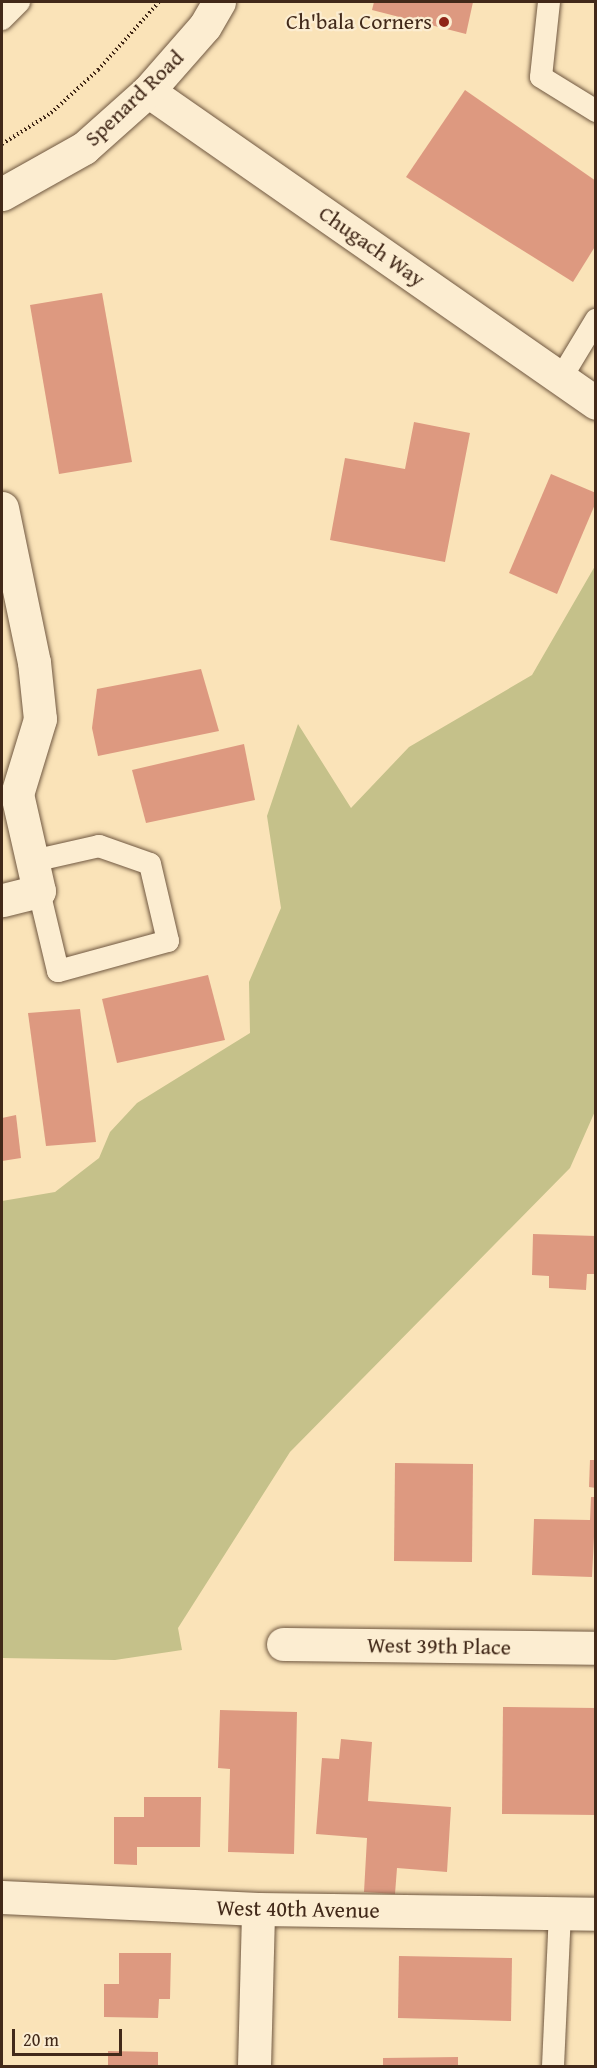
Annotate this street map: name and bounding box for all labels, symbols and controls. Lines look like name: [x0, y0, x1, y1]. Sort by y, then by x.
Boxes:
place label: Ch'bala Corners: [286, 9, 432, 35]
marker: Ch'bala Corners: [437, 15, 451, 29]
street label: Spenard Road: [79, 44, 189, 152]
street label: Chugach Way: [314, 200, 430, 292]
street label: West 39th Place: [367, 1632, 511, 1660]
street label: West 40th Avenue: [216, 1894, 380, 1924]
scale bar: [15, 2017, 124, 2055]
text: 20 m: [23, 2026, 59, 2053]

